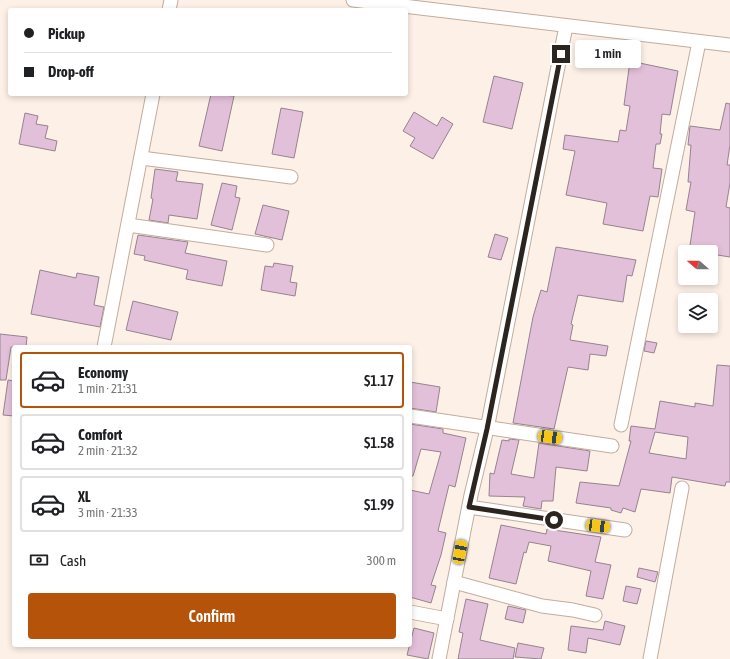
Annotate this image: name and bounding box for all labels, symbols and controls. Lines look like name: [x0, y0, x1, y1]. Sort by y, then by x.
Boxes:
text: Pickup: [48, 25, 85, 42]
callout: 1 min: [575, 40, 641, 68]
route end: [552, 45, 570, 63]
text: 1 min: [595, 46, 621, 61]
text: Drop-off: [48, 63, 94, 80]
north arrow: [678, 245, 718, 285]
map controls: [678, 245, 718, 333]
button: layers: [678, 293, 718, 333]
icon: car: [30, 362, 66, 398]
text: Economy: [78, 364, 128, 381]
text: $1.17: [364, 372, 394, 389]
text: 1 min · 21:31: [78, 381, 138, 396]
icon: car: [30, 424, 66, 460]
text: Comfort: [78, 426, 122, 443]
car: [537, 429, 563, 445]
text: $1.58: [364, 434, 394, 451]
text: 2 min · 21:32: [78, 443, 138, 458]
icon: car: [30, 486, 66, 522]
text: XL: [78, 488, 91, 505]
text: $1.99: [364, 496, 394, 513]
text: 3 min · 21:33: [78, 505, 138, 520]
route start: [545, 511, 563, 529]
car: [585, 519, 611, 533]
car: [452, 539, 468, 565]
icon: cash: [28, 549, 50, 571]
text: Cash: [60, 552, 86, 569]
text: 300 m: [367, 553, 396, 568]
button: Confirm: [28, 593, 396, 639]

